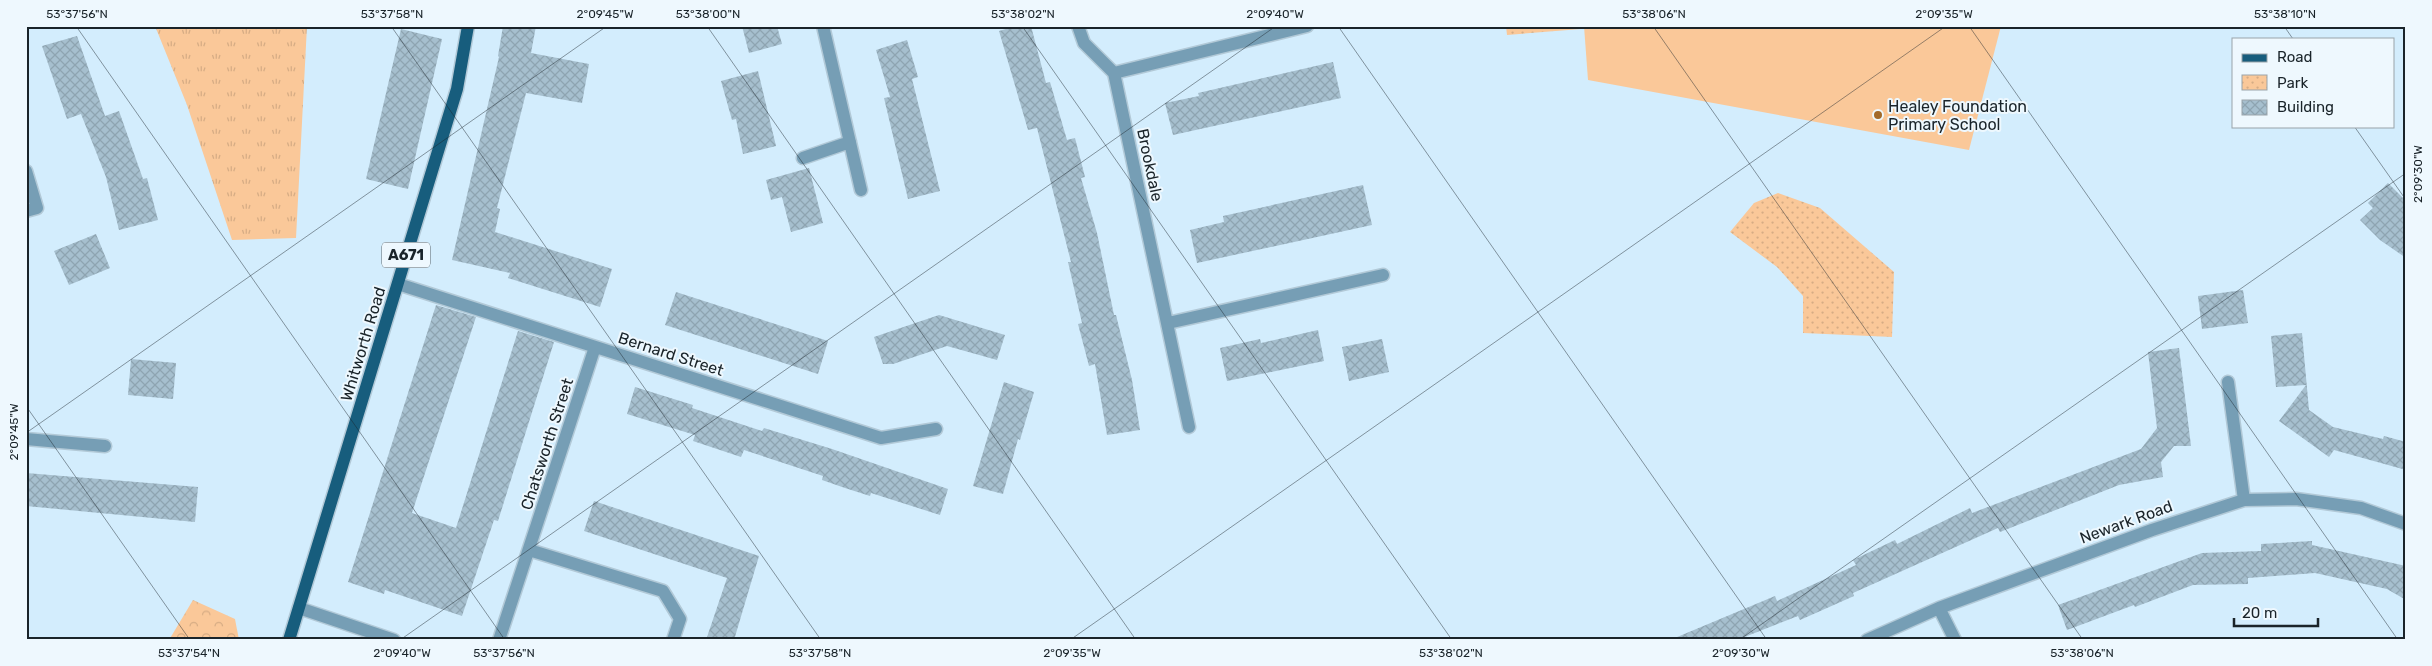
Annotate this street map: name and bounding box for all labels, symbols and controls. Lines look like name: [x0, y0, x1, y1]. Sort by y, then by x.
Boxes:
text: 53°37'56"N: [46, 7, 108, 21]
text: 53°37'58"N: [361, 7, 423, 21]
text: 2°09'45"W: [576, 7, 634, 21]
text: 53°38'00"N: [676, 7, 740, 21]
text: 53°38'02"N: [991, 7, 1055, 21]
text: 2°09'40"W: [1246, 7, 1304, 21]
text: 53°38'06"N: [1622, 7, 1686, 21]
text: 2°09'35"W: [1915, 7, 1973, 21]
text: 53°38'10"N: [2254, 7, 2316, 21]
legend: [2232, 38, 2394, 128]
text: Road: [2277, 48, 2313, 66]
text: Park: [2277, 74, 2308, 92]
place label: Healey Foundation Primary School: [1888, 97, 2027, 134]
text: Building: [2277, 98, 2334, 116]
marker: Healey Foundation Primary School: [1872, 109, 1884, 121]
street label: Brookdale: [1133, 127, 1167, 203]
text: 2°09'30"W: [2411, 145, 2425, 203]
road number: A671: [382, 242, 430, 268]
street label: Whitworth Road: [337, 285, 389, 403]
street label: Bernard Street: [616, 328, 726, 380]
street label: Chatsworth Street: [517, 376, 577, 512]
text: 2°09'45"W: [7, 403, 21, 461]
street label: Newark Road: [2077, 496, 2175, 548]
scale bar: [2234, 596, 2318, 628]
text: 20 m: [2242, 604, 2277, 622]
text: 53°37'54"N: [158, 646, 220, 660]
text: 2°09'40"W: [373, 646, 431, 660]
text: 53°37'56"N: [473, 646, 535, 660]
text: 53°37'58"N: [789, 646, 851, 660]
text: 2°09'35"W: [1043, 646, 1101, 660]
text: 53°38'02"N: [1419, 646, 1483, 660]
text: 2°09'30"W: [1712, 646, 1770, 660]
text: 53°38'06"N: [2050, 646, 2114, 660]

